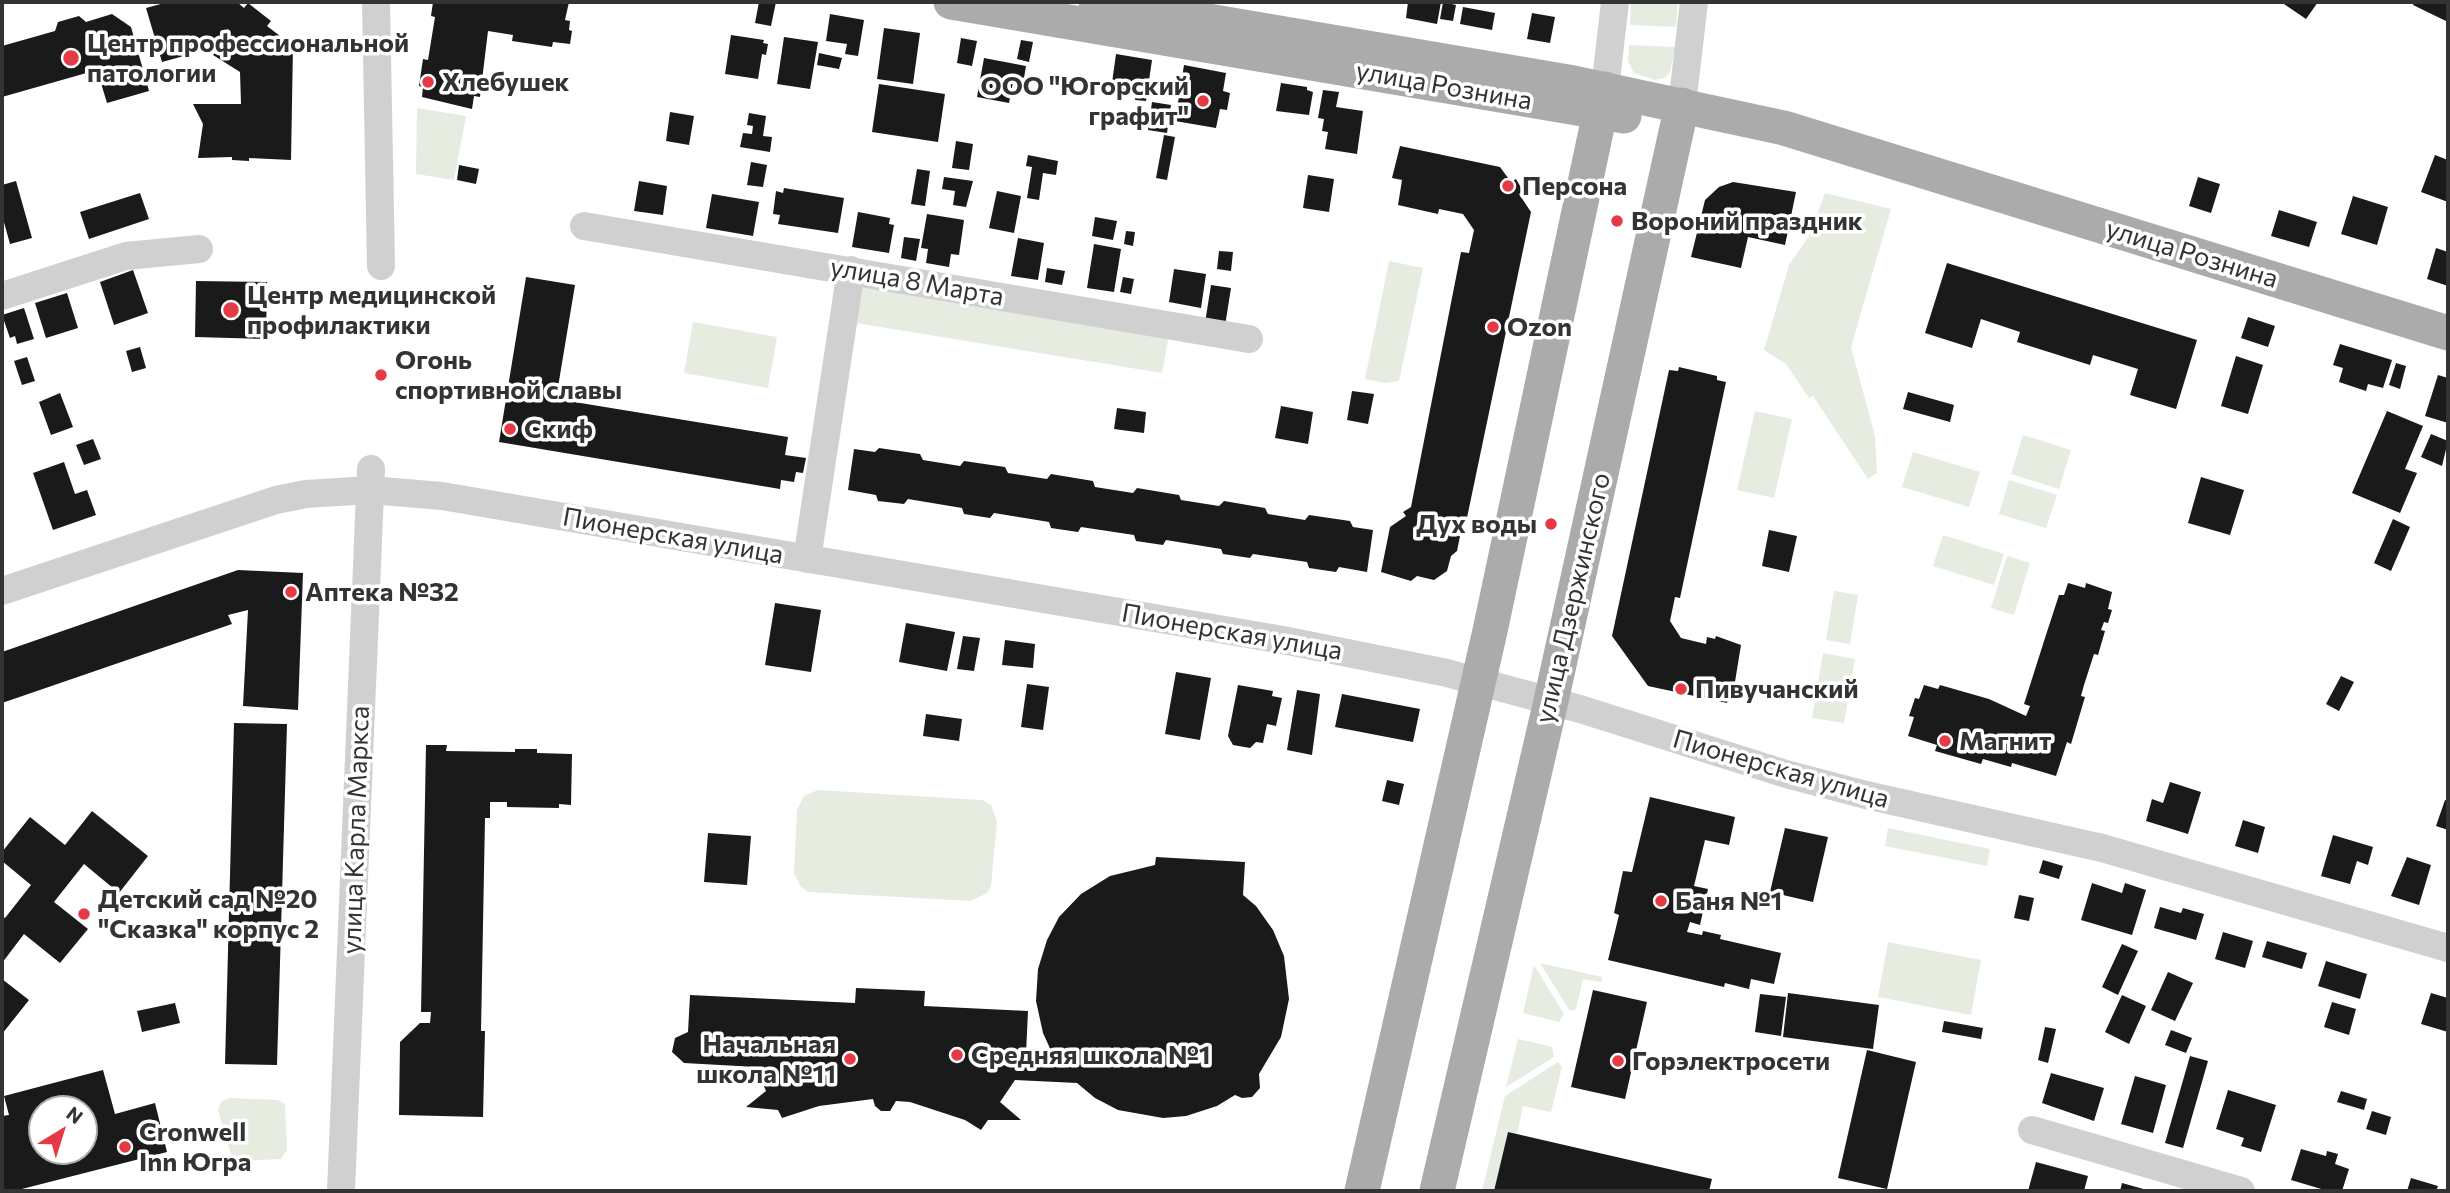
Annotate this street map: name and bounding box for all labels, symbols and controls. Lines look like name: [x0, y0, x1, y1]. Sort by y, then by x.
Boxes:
place label: Центр профессиональной патологии: [87, 27, 409, 88]
marker: Центр профессиональной патологии: [61, 48, 81, 68]
street label: улица Рознина: [1354, 55, 1534, 117]
place label: Хлебушек: [442, 66, 569, 98]
place label: ООО "Югорский графит": [981, 70, 1189, 132]
marker: Хлебушек: [420, 74, 436, 90]
marker: ООО "Югорский графит": [1195, 93, 1211, 109]
place label: Персона: [1522, 170, 1627, 202]
marker: Персона: [1500, 178, 1516, 194]
place label: Вороний праздник: [1631, 205, 1863, 237]
marker: Вороний праздник: [1609, 213, 1625, 229]
street label: улица Рознина: [2102, 213, 2282, 295]
street label: улица 8 Марта: [828, 251, 1006, 313]
place label: Центр медицинской профилактики: [247, 279, 496, 340]
marker: Центр медицинской профилактики: [221, 300, 241, 320]
place label: Ozon: [1507, 311, 1572, 343]
marker: Ozon: [1485, 319, 1501, 335]
place label: Огонь спортивной славы: [395, 344, 622, 406]
marker: Огонь спортивной славы: [373, 367, 389, 383]
place label: Скиф: [524, 413, 593, 445]
marker: Скиф: [502, 421, 518, 437]
street label: улица Дзержинского: [1529, 470, 1617, 726]
street label: Пионерская улица: [560, 501, 786, 571]
place label: Дух воды: [1416, 508, 1537, 540]
marker: Дух воды: [1543, 516, 1559, 532]
place label: Аптека №32: [305, 576, 459, 608]
marker: Аптека №32: [283, 584, 299, 600]
street label: Пионерская улица: [1119, 597, 1345, 667]
place label: Пивучанский: [1695, 673, 1859, 705]
marker: Пивучанский: [1673, 681, 1689, 697]
street label: улица Карла Маркса: [336, 705, 376, 955]
street label: Пионерская улица: [1669, 723, 1893, 815]
place label: Магнит: [1959, 725, 2052, 757]
marker: Магнит: [1937, 733, 1953, 749]
place label: Детский сад №20 "Сказка" корпус 2: [98, 883, 319, 944]
place label: Баня №1: [1675, 885, 1782, 917]
marker: Баня №1: [1653, 893, 1669, 909]
marker: Детский сад №20 "Сказка" корпус 2: [76, 906, 92, 922]
place label: Начальная школа №11: [696, 1028, 836, 1090]
place label: Средняя школа №1: [971, 1039, 1210, 1071]
place label: Горэлектросети: [1632, 1045, 1830, 1077]
marker: Средняя школа №1: [949, 1047, 965, 1063]
marker: Начальная школа №11: [842, 1051, 858, 1067]
marker: Горэлектросети: [1610, 1053, 1626, 1069]
north arrow: [28, 1095, 98, 1165]
text: N: [62, 1101, 88, 1128]
place label: Cronwell Inn Югра: [139, 1116, 251, 1178]
marker: Cronwell Inn Югра: [117, 1139, 133, 1155]

